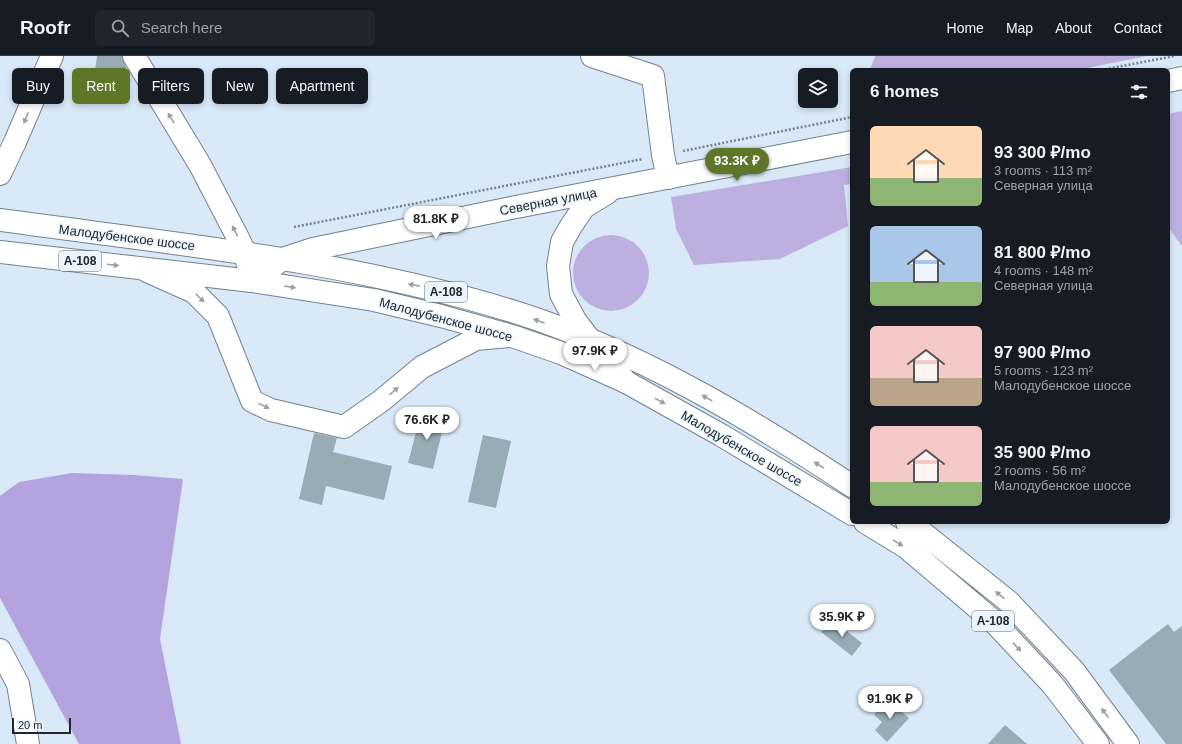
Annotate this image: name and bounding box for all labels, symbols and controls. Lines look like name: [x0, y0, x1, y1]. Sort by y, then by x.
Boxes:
search box: [95, 10, 375, 46]
text: Roofr: [20, 17, 71, 38]
icon: search: [109, 17, 131, 39]
text: Search here: [141, 19, 222, 36]
text: Home: [947, 20, 984, 36]
text: Map: [1006, 20, 1033, 36]
text: About: [1055, 20, 1092, 36]
text: Contact: [1114, 20, 1162, 36]
chip: Buy: [12, 68, 64, 104]
chip: Rent: [72, 68, 130, 104]
chip: Filters: [138, 68, 204, 104]
chip: New: [212, 68, 268, 104]
chip: Apartment: [276, 68, 368, 104]
map controls: [798, 68, 838, 108]
button: layers: [798, 68, 838, 108]
icon: filters: [1128, 81, 1150, 103]
text: 6 homes: [870, 82, 939, 101]
one-way arrow: [23, 112, 29, 123]
one-way arrow: [168, 112, 175, 124]
icon: home: [902, 142, 950, 190]
text: 93 300 ₽/mo: [994, 143, 1091, 162]
pin: 93.3K ₽: [700, 148, 774, 182]
text: 93.3K ₽: [714, 153, 760, 168]
text: 3 rooms · 113 m²: [994, 163, 1092, 178]
text: Северная улица: [994, 178, 1093, 193]
street label: Северная улица: [498, 185, 599, 218]
pin: 81.8K ₽: [399, 206, 473, 240]
text: 81.8K ₽: [413, 211, 459, 226]
street label: Малодубенское шоссе: [58, 222, 196, 253]
one-way arrow: [231, 225, 238, 237]
icon: home: [902, 242, 950, 290]
text: 81 800 ₽/mo: [994, 243, 1091, 262]
road number: А-108: [59, 251, 101, 271]
one-way arrow: [107, 262, 119, 268]
text: 4 rooms · 148 m²: [994, 263, 1093, 278]
text: Северная улица: [994, 278, 1093, 293]
one-way arrow: [408, 281, 420, 287]
road number: А-108: [425, 282, 467, 302]
one-way arrow: [284, 284, 296, 290]
one-way arrow: [195, 293, 205, 303]
street label: Малодубенское шоссе: [378, 294, 514, 344]
one-way arrow: [532, 317, 544, 323]
pin: 97.9K ₽: [558, 338, 632, 372]
icon: home: [902, 342, 950, 390]
text: 97.9K ₽: [572, 343, 618, 358]
text: 97 900 ₽/mo: [994, 343, 1091, 362]
text: 5 rooms · 123 m²: [994, 363, 1093, 378]
text: Малодубенское шоссе: [994, 378, 1131, 393]
one-way arrow: [388, 387, 399, 396]
one-way arrow: [702, 395, 713, 402]
one-way arrow: [654, 398, 666, 405]
one-way arrow: [258, 403, 270, 410]
pin: 76.6K ₽: [390, 407, 464, 441]
street label: Малодубенское шоссе: [679, 408, 805, 489]
text: 76.6K ₽: [404, 412, 450, 427]
icon: home: [902, 442, 950, 490]
text: 35 900 ₽/mo: [994, 443, 1091, 462]
one-way arrow: [813, 461, 825, 468]
text: 2 rooms · 56 m²: [994, 463, 1086, 478]
text: Малодубенское шоссе: [994, 478, 1131, 493]
one-way arrow: [893, 539, 903, 547]
one-way arrow: [995, 591, 1006, 600]
pin: 35.9K ₽: [805, 604, 879, 638]
text: 35.9K ₽: [819, 609, 865, 624]
road number: А-108: [972, 611, 1014, 631]
one-way arrow: [1012, 642, 1022, 652]
pin: 91.9K ₽: [853, 686, 927, 720]
text: 91.9K ₽: [867, 691, 913, 706]
one-way arrow: [1101, 707, 1109, 718]
scale bar: [12, 716, 71, 735]
text: 20 m: [18, 719, 42, 731]

